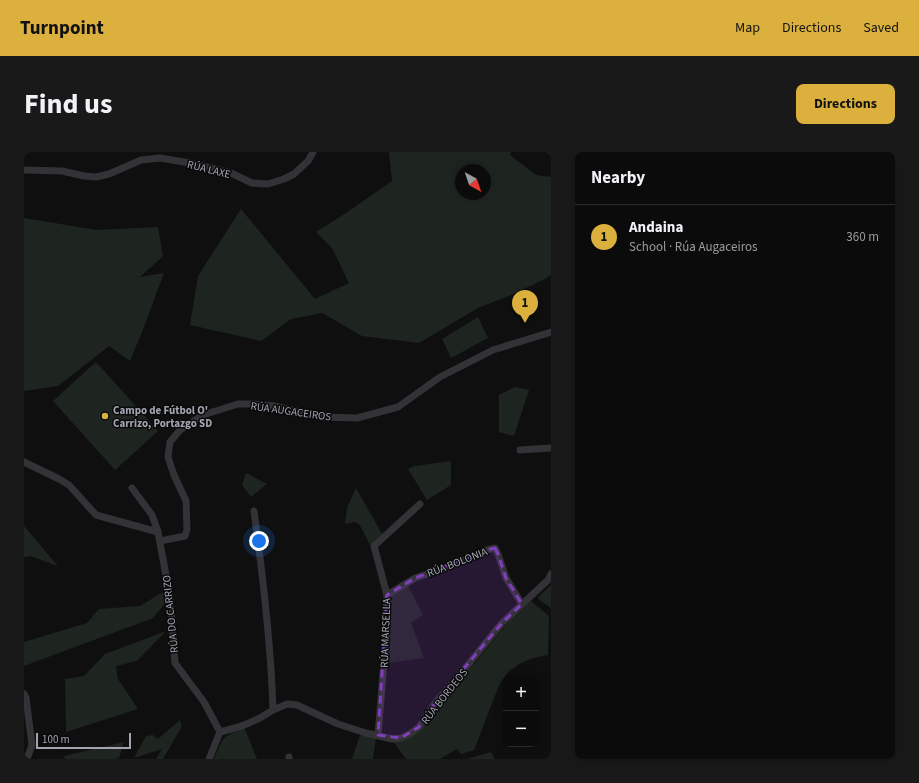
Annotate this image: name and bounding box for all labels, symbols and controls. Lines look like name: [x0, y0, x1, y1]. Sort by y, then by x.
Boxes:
text: Turnpoint: [20, 15, 104, 42]
text: Map: [735, 18, 760, 38]
text: Directions: [782, 18, 841, 38]
text: Saved: [863, 18, 899, 38]
text: Find us: [24, 84, 112, 124]
button: Directions: [796, 84, 895, 124]
street label: RÚA LAXE: [186, 157, 232, 182]
north arrow: [455, 164, 491, 200]
text: Nearby: [591, 166, 645, 190]
text: Andaina: [629, 217, 683, 238]
text: 1: [601, 228, 607, 246]
text: 360 m: [846, 228, 879, 246]
text: School · Rúa Augaceiros: [629, 238, 758, 256]
pin: 1: [512, 290, 538, 323]
street label: RÚA AUGACEIROS: [250, 398, 332, 425]
place label: Campo de Fútbol O' Carrizo, Portazgo SD: [113, 403, 212, 431]
marker: Campo de Fútbol O' Carrizo, Portazgo SD: [100, 411, 110, 421]
your location: [249, 531, 269, 551]
street label: RÚA BOLONIA: [425, 544, 490, 581]
street label: RÚA DO CARRIZO: [159, 574, 182, 654]
street label: RÚA MARSELLA: [377, 598, 394, 668]
street label: RÚA BORDEOS: [418, 665, 471, 727]
map controls: [503, 675, 539, 747]
button: +: [503, 675, 539, 711]
button: −: [503, 711, 539, 747]
scale bar: [36, 731, 131, 750]
text: 100 m: [42, 732, 70, 747]

